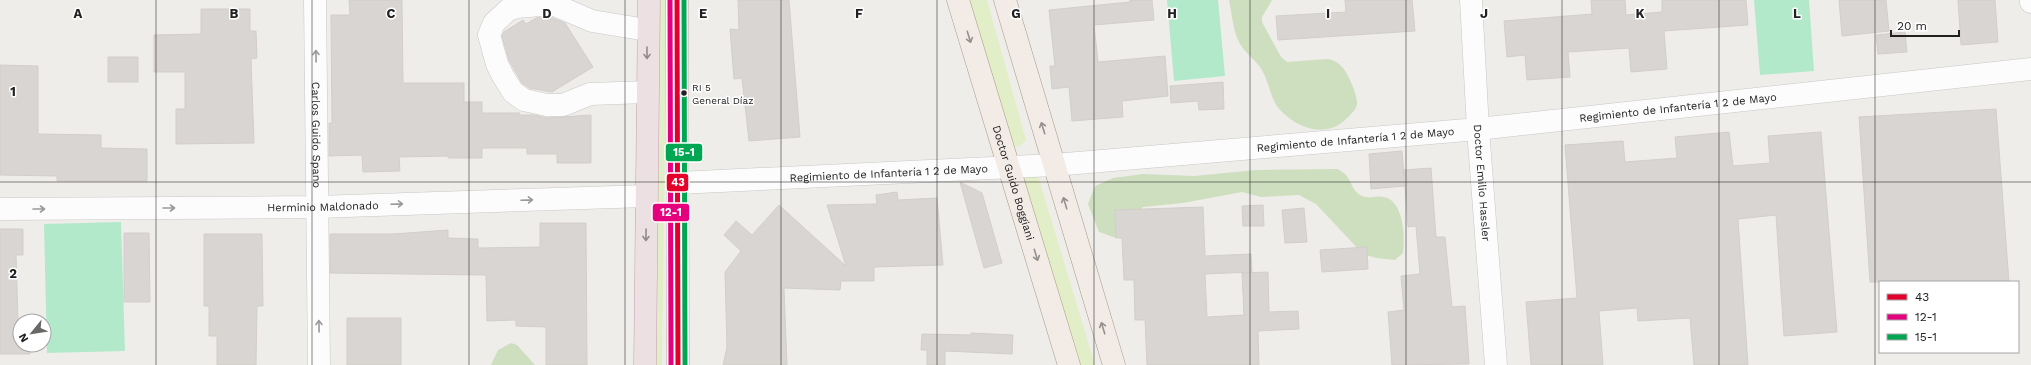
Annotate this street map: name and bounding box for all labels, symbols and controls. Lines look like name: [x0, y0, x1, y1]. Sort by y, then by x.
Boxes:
text: A: [74, 6, 83, 21]
text: B: [230, 6, 239, 21]
text: C: [387, 6, 396, 21]
text: D: [542, 6, 552, 21]
text: E: [699, 6, 707, 21]
text: F: [855, 6, 863, 21]
text: G: [1011, 6, 1021, 21]
text: H: [1167, 6, 1177, 21]
text: I: [1326, 6, 1330, 21]
text: J: [1480, 6, 1488, 21]
text: K: [1635, 6, 1645, 21]
text: L: [1793, 6, 1801, 21]
scale bar: [1891, 12, 1959, 38]
text: 20 m: [1897, 19, 1927, 33]
one-way arrow: [966, 31, 973, 44]
one-way arrow: [643, 46, 651, 59]
one-way arrow: [312, 50, 320, 63]
street label: Carlos Guido Spano: [309, 82, 324, 188]
place label: RI 5 General Díaz: [692, 82, 754, 106]
text: 1: [10, 84, 16, 99]
marker: RI 5 General Díaz: [679, 88, 689, 98]
street label: Regimiento de Infantería 1 2 de Mayo: [1579, 90, 1777, 124]
one-way arrow: [1039, 122, 1046, 135]
street label: Doctor Guido Boggiani: [990, 124, 1037, 242]
street label: Doctor Emilio Hassler: [1471, 124, 1493, 242]
street label: Regimiento de Infantería 1 2 de Mayo: [1256, 125, 1455, 154]
line badge: 15-1: [665, 143, 703, 162]
text: 15-1: [673, 146, 695, 159]
street label: Regimiento de Infantería 1 2 de Mayo: [789, 162, 988, 184]
line badge: 43: [666, 173, 689, 192]
text: 43: [671, 176, 685, 189]
one-way arrow: [520, 196, 533, 204]
one-way arrow: [1061, 197, 1068, 210]
street label: Herminio Maldonado: [267, 198, 379, 214]
one-way arrow: [390, 200, 403, 208]
line badge: 12-1: [652, 203, 690, 222]
one-way arrow: [162, 204, 175, 212]
one-way arrow: [32, 205, 45, 213]
text: 12-1: [660, 206, 682, 219]
one-way arrow: [642, 228, 650, 241]
one-way arrow: [1033, 249, 1040, 262]
text: 2: [9, 266, 17, 281]
legend: [1879, 281, 2019, 353]
text: 43: [1915, 290, 1929, 304]
text: 12-1: [1915, 310, 1937, 324]
north arrow: [12, 313, 52, 353]
one-way arrow: [315, 320, 322, 333]
one-way arrow: [1099, 321, 1106, 334]
text: 15-1: [1915, 330, 1937, 344]
text: N: [16, 331, 31, 345]

